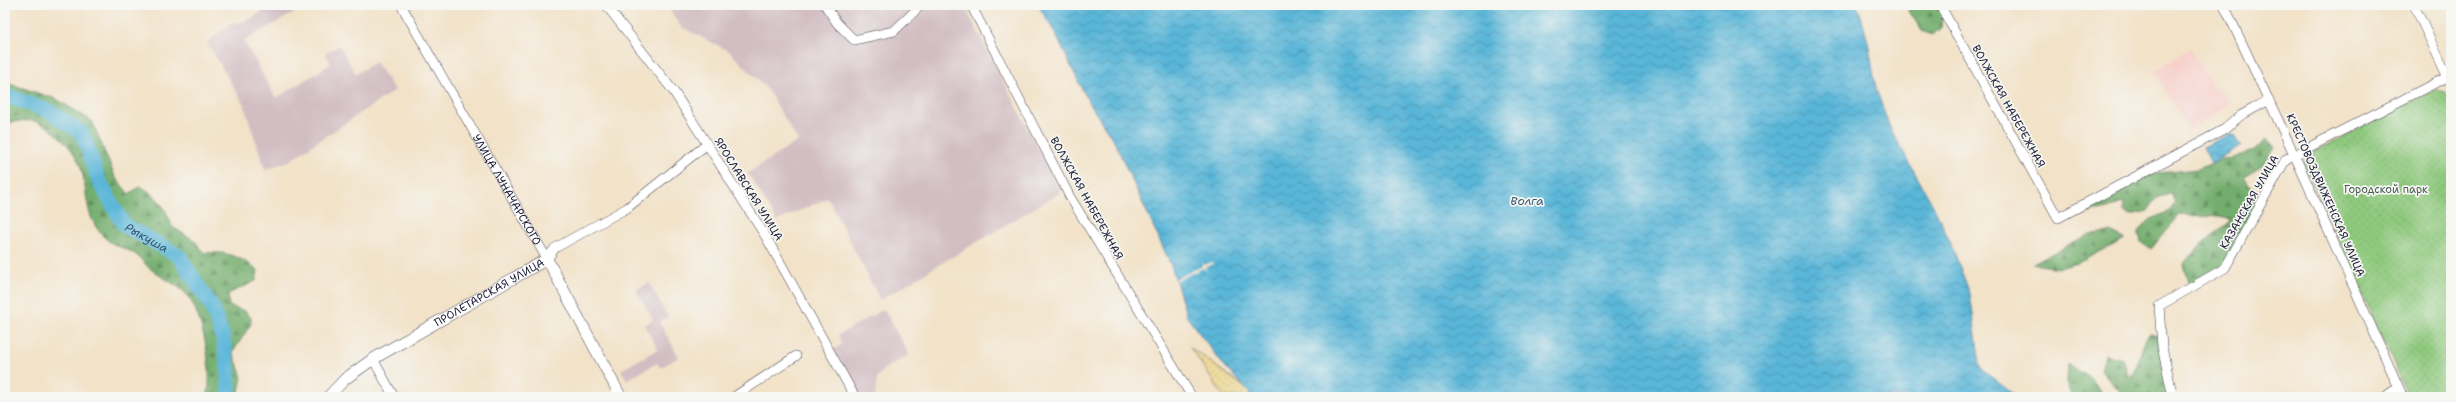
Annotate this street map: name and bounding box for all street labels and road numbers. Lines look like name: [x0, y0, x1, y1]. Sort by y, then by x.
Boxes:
street label: ВОЛЖСКАЯ НАБЕРЕЖНАЯ: [1968, 42, 2049, 170]
street label: КРЕСТОВОЗДВИЖЕНСКАЯ УЛИЦА: [2283, 111, 2368, 279]
street label: УЛИЦА ЛУНАЧАРСКОГО: [469, 132, 545, 248]
street label: ВОЛЖСКАЯ НАБЕРЕЖНАЯ: [1046, 134, 1127, 262]
street label: ЯРОСЛАВСКАЯ УЛИЦА: [711, 135, 786, 244]
street label: КАЗАНСКАЯ УЛИЦА: [2216, 152, 2283, 252]
street label: ПРОЛЕТАРСКАЯ УЛИЦА: [431, 255, 547, 330]

